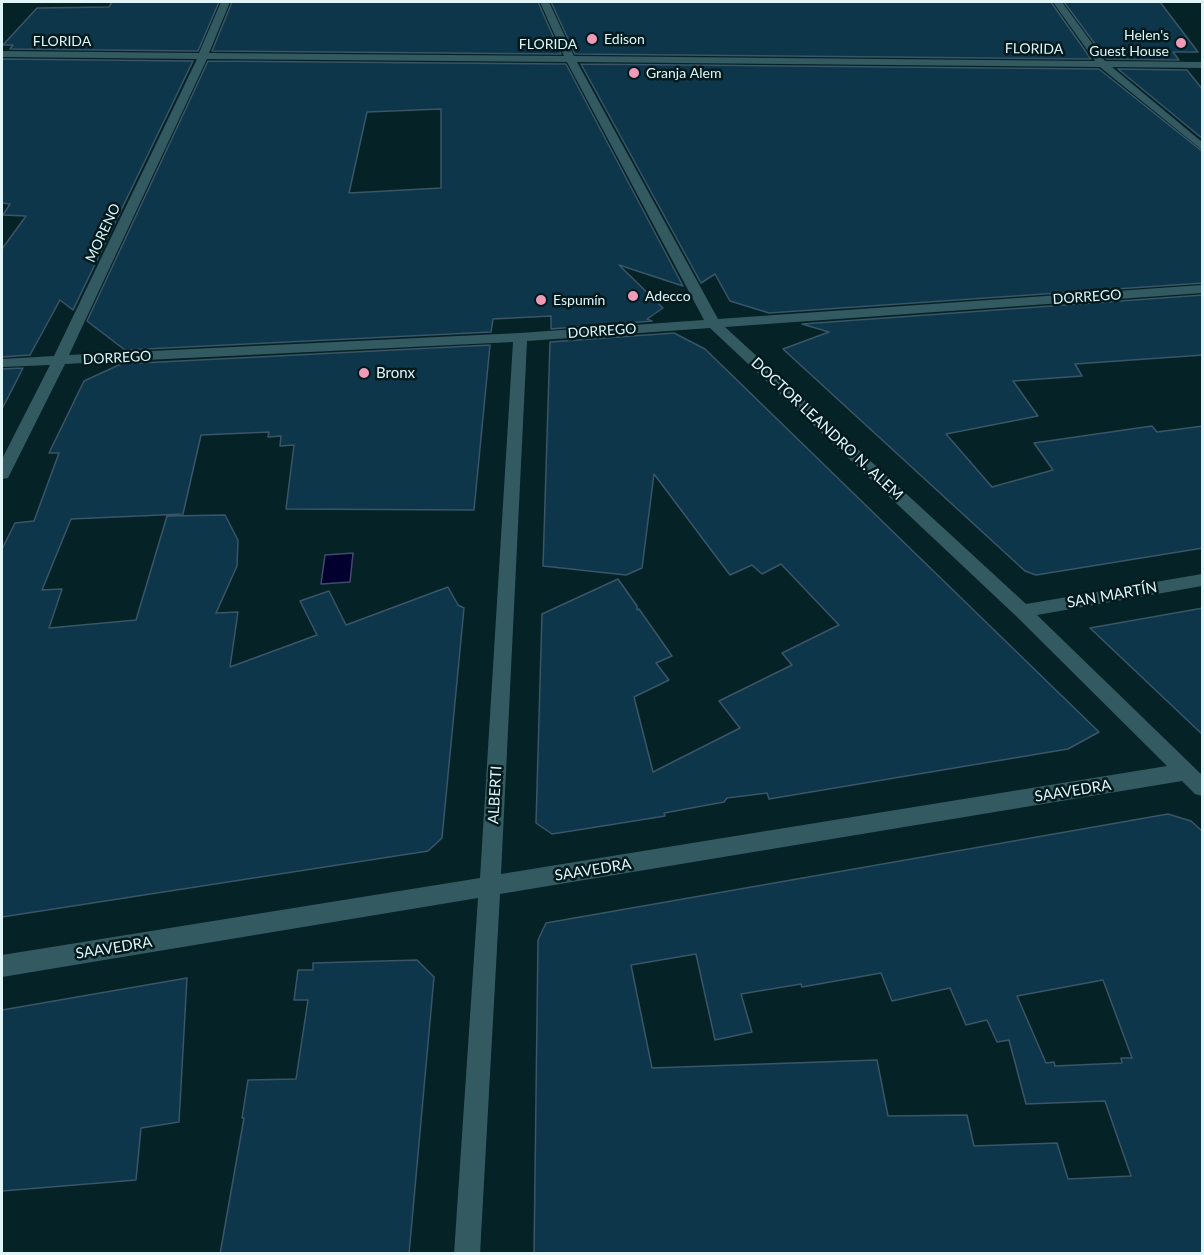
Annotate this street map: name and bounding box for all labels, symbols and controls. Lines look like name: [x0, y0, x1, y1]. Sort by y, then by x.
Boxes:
place label: Helen's Guest House: [1089, 27, 1169, 60]
place label: Edison: [604, 31, 645, 47]
marker: Edison: [585, 32, 599, 46]
street label: FLORIDA: [33, 33, 91, 49]
street label: FLORIDA: [519, 36, 577, 52]
marker: Helen's Guest House: [1174, 36, 1188, 50]
street label: FLORIDA: [1005, 40, 1063, 58]
place label: Granja Alem: [646, 65, 721, 81]
marker: Granja Alem: [627, 66, 641, 80]
street label: MORENO: [82, 201, 124, 265]
street label: DORREGO: [1052, 286, 1122, 308]
place label: Adecco: [645, 288, 691, 304]
marker: Adecco: [626, 289, 640, 303]
place label: Espumín: [553, 292, 605, 308]
marker: Espumín: [534, 293, 548, 307]
street label: DORREGO: [567, 320, 637, 342]
street label: DORREGO: [82, 348, 152, 368]
street label: DOCTOR LEANDRO N. ALEM: [747, 354, 907, 504]
place label: Bronx: [376, 364, 415, 382]
marker: Bronx: [357, 366, 371, 380]
street label: SAN MARTÍN: [1066, 578, 1158, 612]
street label: ALBERTI: [484, 765, 506, 825]
street label: SAAVEDRA: [1033, 776, 1113, 806]
street label: SAAVEDRA: [553, 855, 633, 885]
street label: SAAVEDRA: [74, 933, 154, 963]

